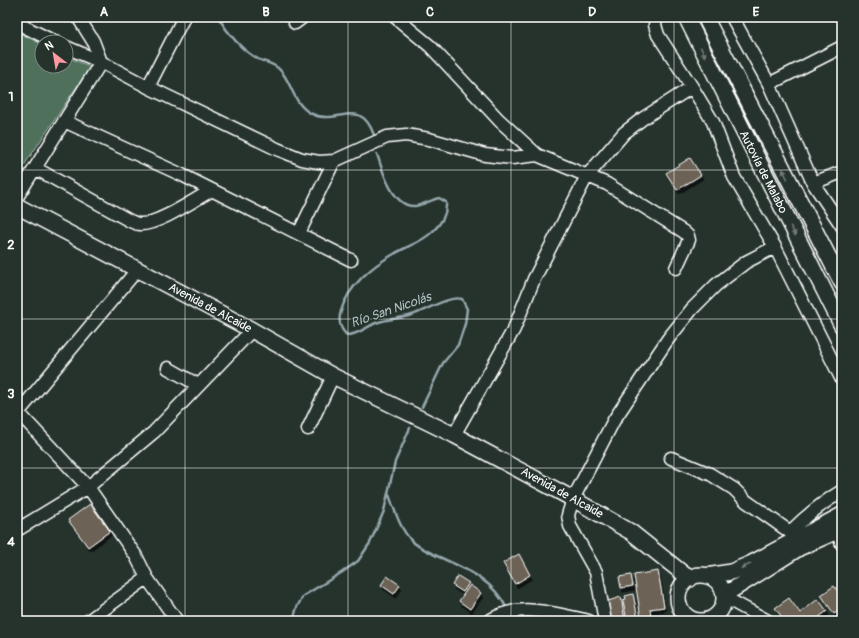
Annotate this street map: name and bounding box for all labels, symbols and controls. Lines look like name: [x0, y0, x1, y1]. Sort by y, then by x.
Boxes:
text: A: [100, 4, 109, 20]
text: B: [262, 4, 270, 20]
text: C: [426, 4, 434, 20]
text: D: [588, 4, 596, 20]
text: E: [753, 4, 760, 20]
north arrow: [34, 34, 74, 74]
text: N: [43, 38, 56, 53]
one-way arrow: [700, 46, 706, 58]
text: 1: [8, 89, 14, 105]
street label: Autovía de Malabo: [736, 128, 791, 216]
one-way arrow: [782, 168, 789, 180]
one-way arrow: [790, 225, 797, 236]
text: 2: [7, 237, 15, 253]
street label: Avenida de Alcaide: [166, 280, 254, 336]
water label: Río San Nicolás: [349, 288, 435, 331]
text: 3: [7, 386, 15, 402]
street label: Avenida de Alcaide: [518, 464, 606, 522]
text: 4: [7, 534, 15, 550]
one-way arrow: [740, 563, 751, 569]

